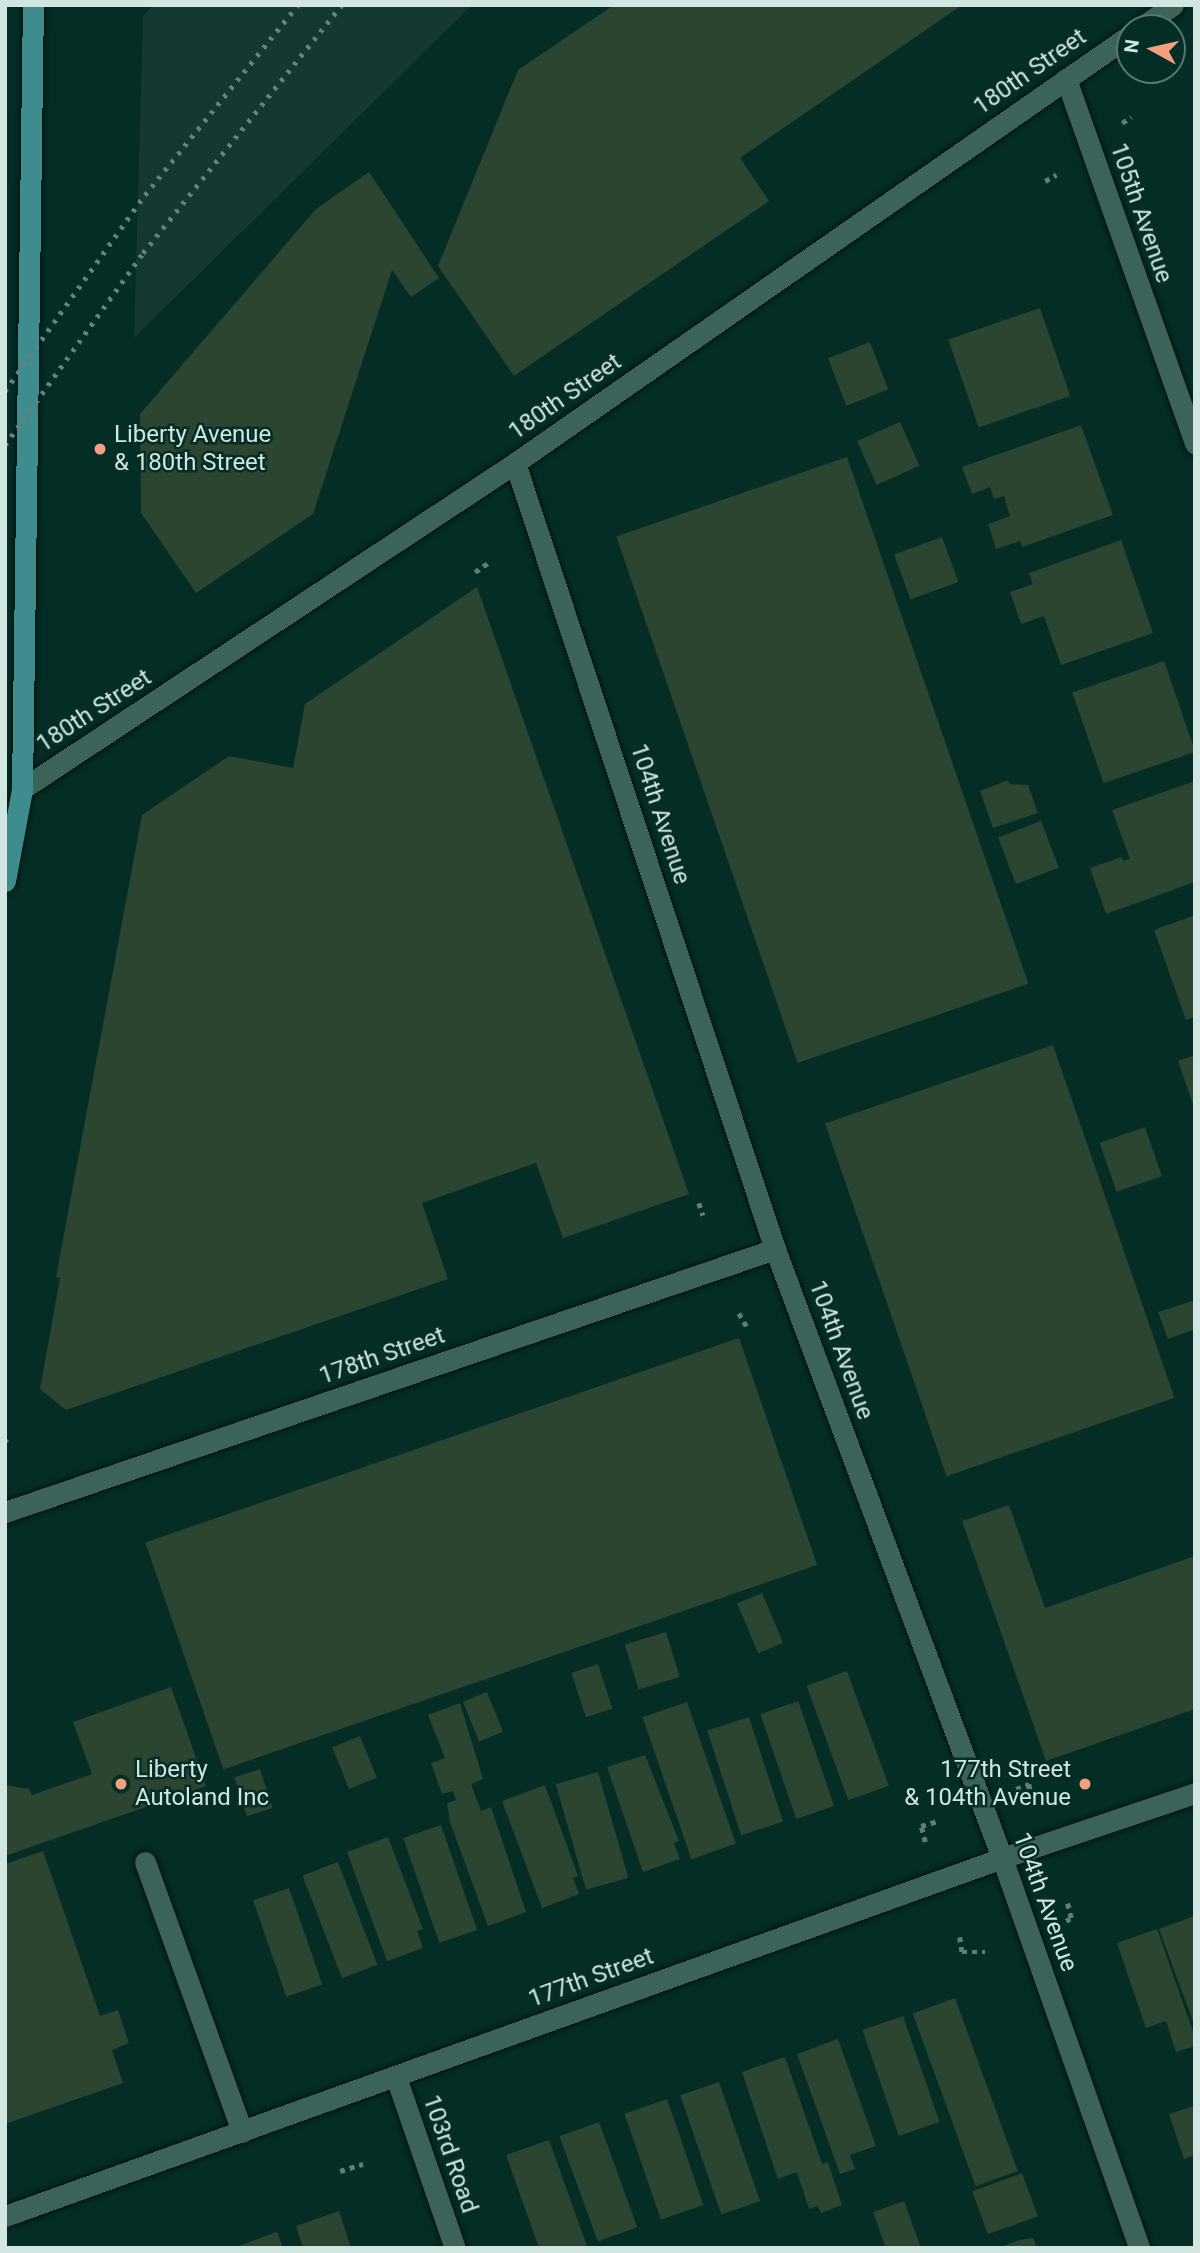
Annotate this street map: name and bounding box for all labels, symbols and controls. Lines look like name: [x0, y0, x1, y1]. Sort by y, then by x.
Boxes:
north arrow: [1116, 14, 1186, 84]
street label: 180th Street: [968, 23, 1092, 121]
text: N: [1119, 38, 1144, 55]
street label: 105th Avenue: [1104, 139, 1178, 287]
street label: 180th Street: [503, 348, 627, 446]
place label: Liberty Avenue & 180th Street: [114, 421, 271, 477]
marker: Liberty Avenue & 180th Street: [92, 441, 108, 457]
street label: 180th Street: [31, 663, 157, 759]
street label: 104th Avenue: [624, 740, 696, 888]
street label: 104th Avenue: [803, 1276, 879, 1424]
street label: 178th Street: [315, 1321, 449, 1391]
place label: Liberty Autoland Inc: [135, 1756, 269, 1812]
place label: 177th Street & 104th Avenue: [904, 1756, 1071, 1812]
marker: Liberty Autoland Inc: [113, 1776, 129, 1792]
marker: 177th Street & 104th Avenue: [1077, 1776, 1093, 1792]
street label: 104th Avenue: [1007, 1828, 1083, 1976]
street label: 177th Street: [525, 1942, 657, 2014]
street label: 103rd Road: [416, 2091, 484, 2217]

